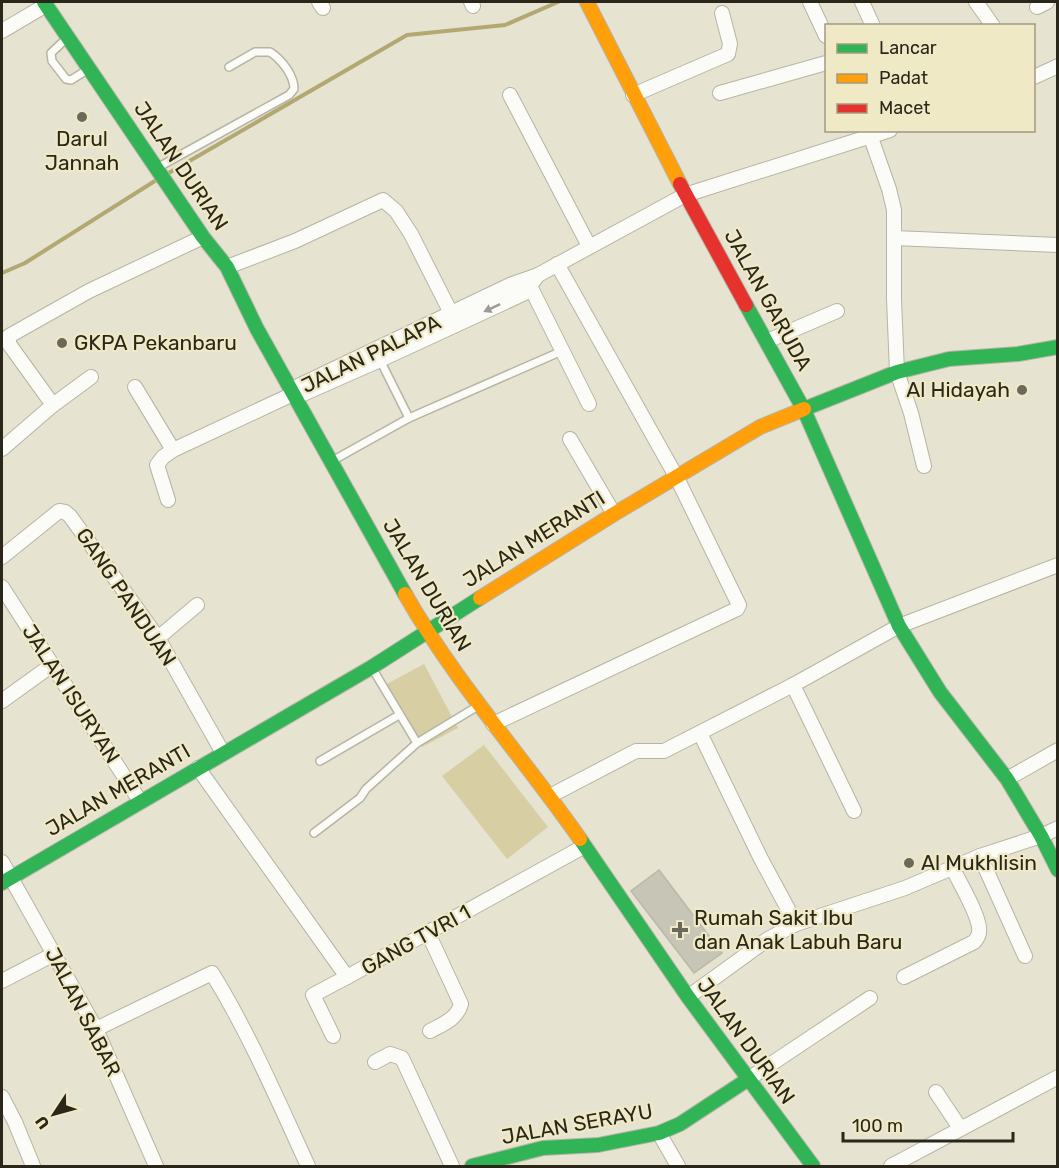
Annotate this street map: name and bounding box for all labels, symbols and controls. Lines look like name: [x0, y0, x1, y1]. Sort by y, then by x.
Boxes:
legend: [825, 24, 1035, 132]
text: Lancar: [879, 37, 937, 59]
text: Padat: [879, 67, 928, 89]
street label: JALAN DURIAN: [129, 97, 234, 235]
text: Macet: [879, 97, 930, 119]
marker: Darul Jannah: [75, 110, 89, 124]
place label: Darul Jannah: [45, 126, 119, 175]
street label: JALAN GARUDA: [719, 225, 818, 375]
one-way arrow: [484, 304, 501, 313]
street label: JALAN PALAPA: [297, 309, 445, 398]
place label: GKPA Pekanbaru: [74, 330, 237, 355]
marker: GKPA Pekanbaru: [55, 336, 69, 350]
place label: Al Hidayah: [906, 377, 1010, 402]
marker: Al Hidayah: [1015, 383, 1029, 397]
street label: JALAN MERANTI: [458, 485, 609, 592]
street label: JALAN DURIAN: [378, 514, 477, 656]
street label: GANG PANDUAN: [71, 523, 182, 670]
street label: JALAN ISURYAN: [17, 620, 126, 768]
street label: JALAN MERANTI: [41, 738, 194, 841]
place label: Al Mukhlisin: [921, 850, 1037, 875]
marker: Al Mukhlisin: [902, 856, 916, 870]
street label: GANG TVRI 1: [357, 899, 475, 980]
place label: Rumah Sakit Ibu dan Anak Labuh Baru: [694, 905, 902, 954]
marker: Rumah Sakit Ibu dan Anak Labuh Baru: [671, 921, 689, 939]
street label: JALAN SABAR: [40, 943, 127, 1080]
street label: JALAN DURIAN: [692, 973, 801, 1109]
north arrow: [24, 1084, 84, 1144]
street label: JALAN SERAYU: [499, 1098, 654, 1149]
scale bar: [843, 1105, 1012, 1143]
text: U: [31, 1112, 53, 1133]
text: 100 m: [852, 1115, 903, 1137]

